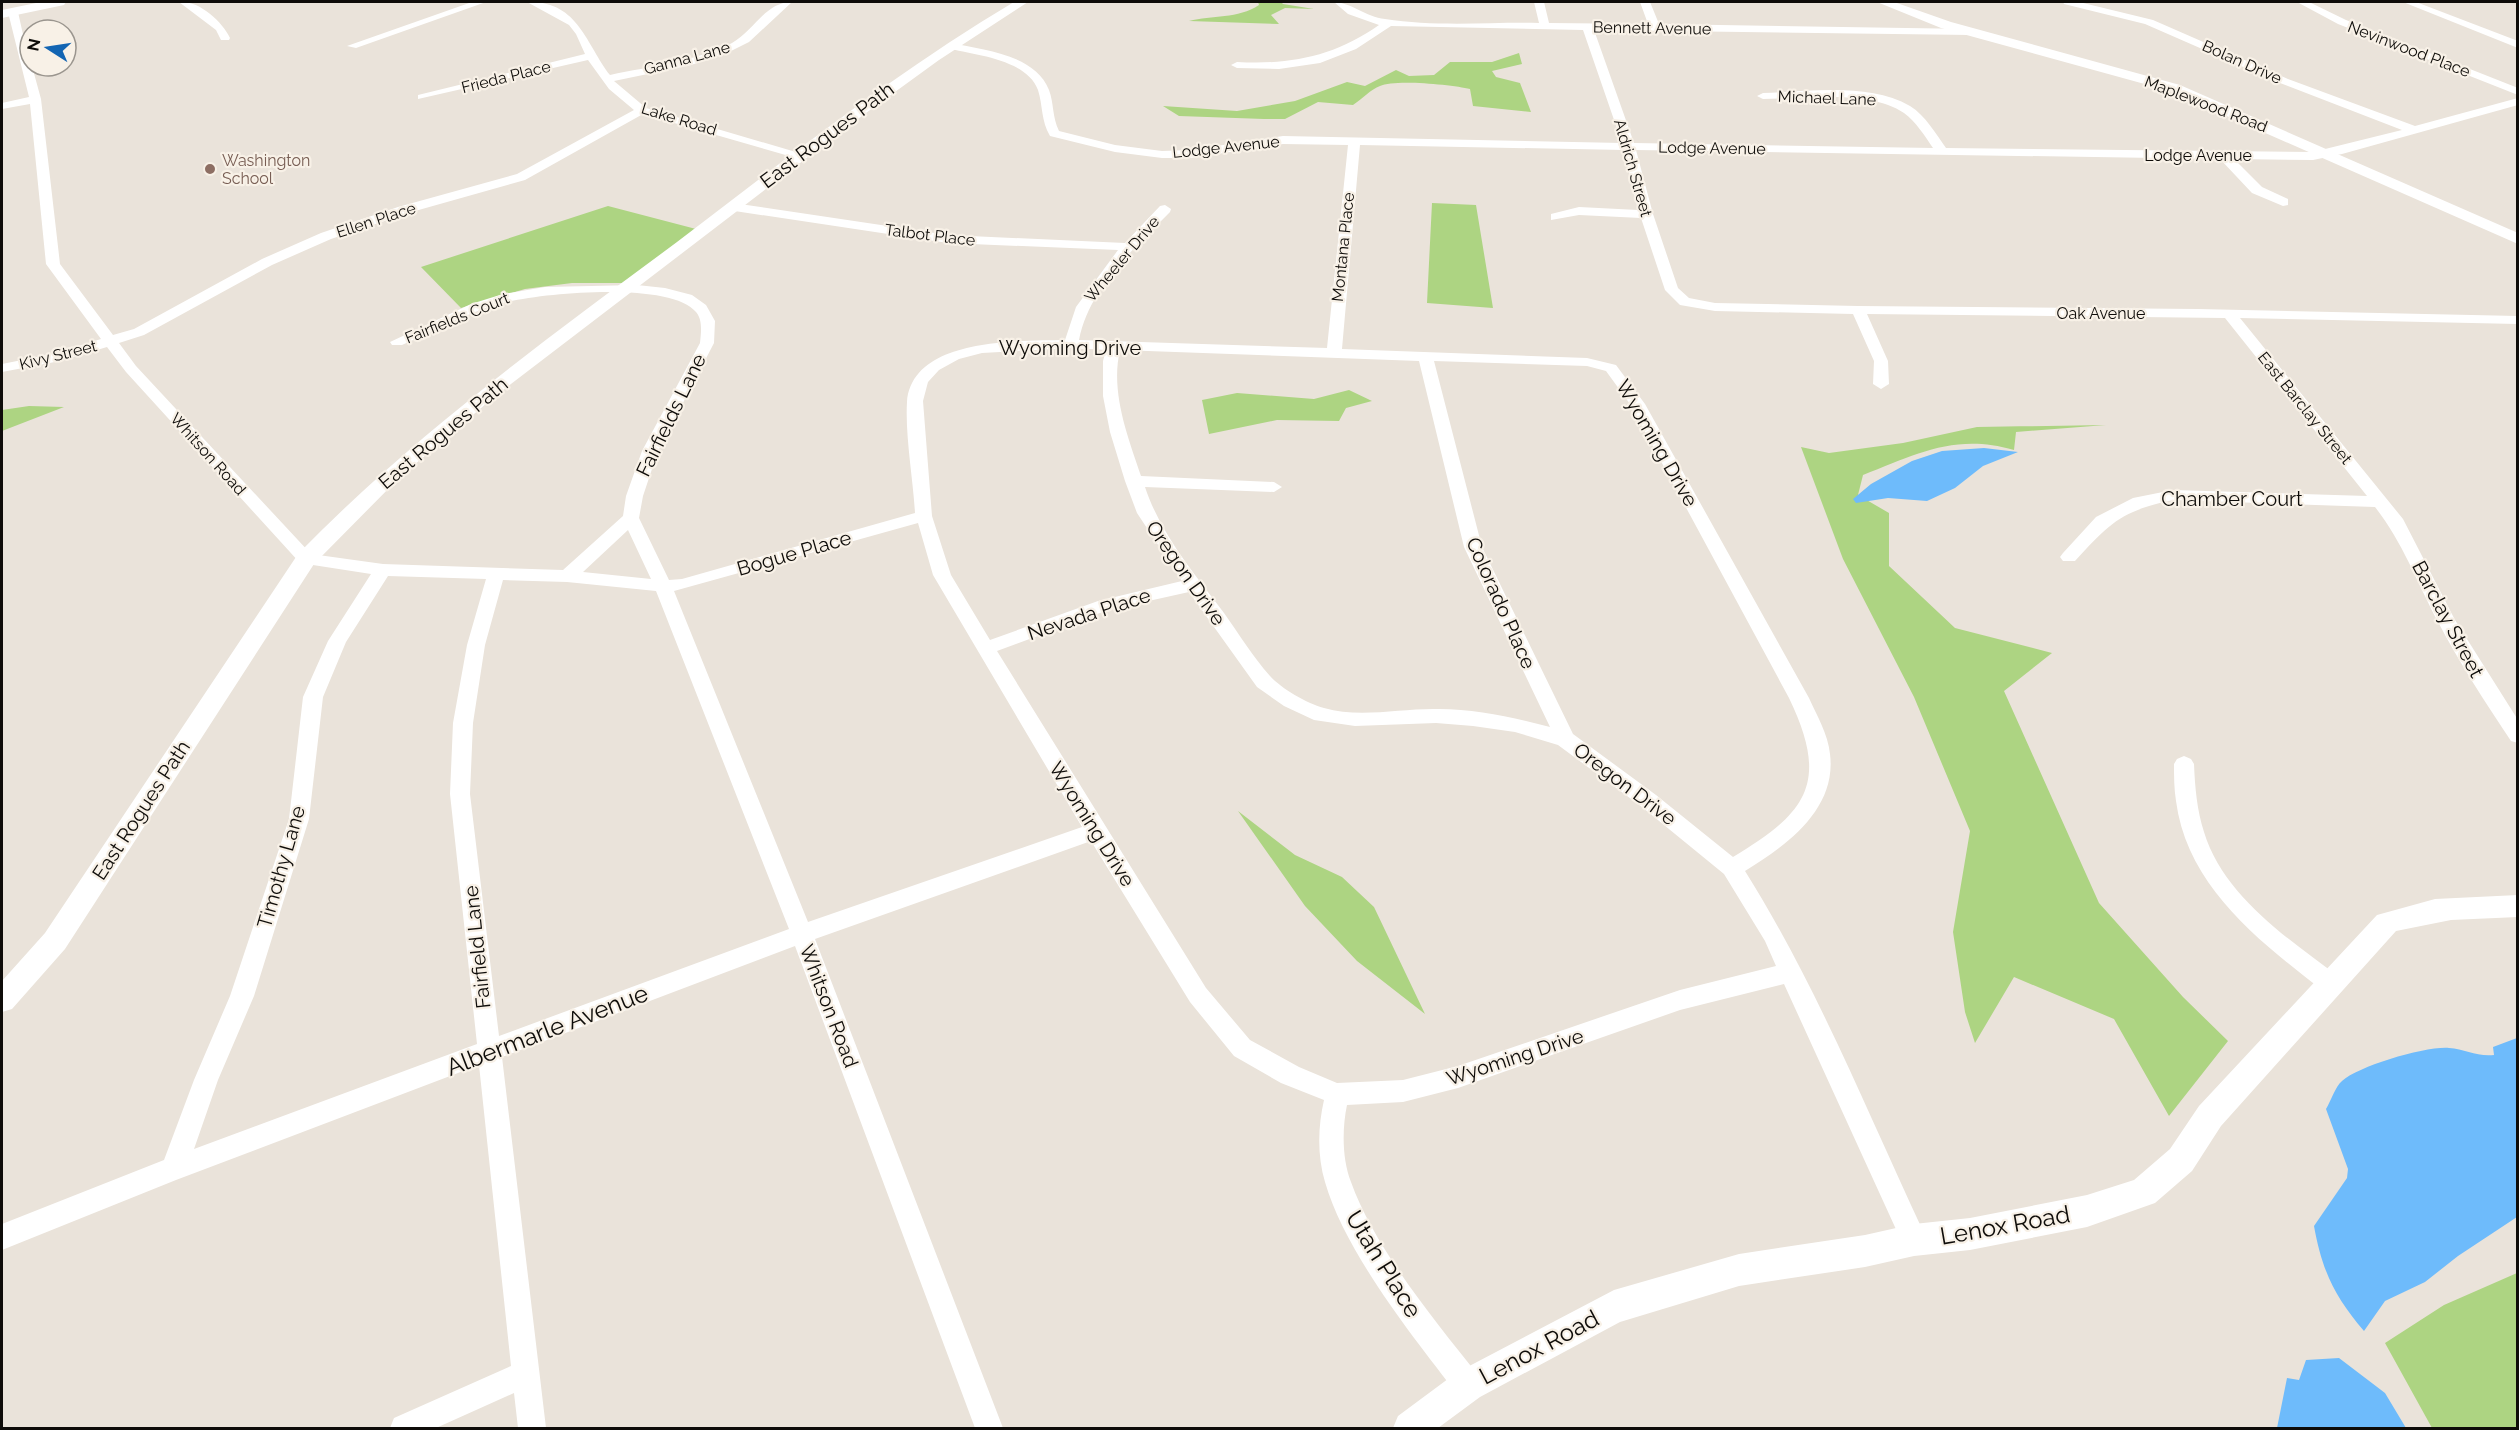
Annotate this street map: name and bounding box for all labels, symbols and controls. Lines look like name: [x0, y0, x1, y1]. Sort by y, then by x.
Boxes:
street label: Bennett Avenue: [1593, 17, 1711, 39]
street label: Nevinwood Place: [2345, 17, 2473, 81]
north arrow: [18, 18, 78, 78]
street label: Bolan Drive: [2199, 36, 2285, 88]
text: N: [23, 37, 44, 53]
street label: Ganna Lane: [642, 37, 732, 79]
street label: Frieda Place: [459, 57, 553, 97]
street label: Maplewood Road: [2142, 72, 2270, 136]
street label: East Rogues Path: [755, 77, 899, 193]
street label: Michael Lane: [1777, 87, 1877, 109]
street label: Lake Road: [639, 99, 719, 139]
street label: Aldrich Street: [1610, 117, 1656, 220]
street label: Lodge Avenue: [1171, 132, 1281, 162]
street label: Lodge Avenue: [1658, 138, 1766, 158]
street label: Lodge Avenue: [2144, 146, 2252, 165]
place label: Washington School: [222, 151, 310, 188]
marker: Washington School: [203, 162, 217, 176]
street label: Montana Place: [1328, 191, 1358, 303]
street label: Ellen Place: [334, 198, 418, 242]
street label: Wheeler Drive: [1081, 212, 1163, 306]
street label: Talbot Place: [884, 220, 976, 250]
street label: Fairfields Court: [402, 288, 512, 348]
street label: Oak Avenue: [2057, 304, 2145, 323]
street label: Kivy Street: [17, 336, 99, 374]
street label: Wyoming Drive: [999, 336, 1142, 360]
street label: East Barclay Street: [2254, 348, 2356, 468]
street label: Fairfields Lane: [631, 350, 711, 480]
street label: East Rogues Path: [373, 372, 513, 494]
street label: Wyoming Drive: [1611, 375, 1703, 511]
street label: Whitson Road: [166, 409, 250, 499]
street label: Chamber Court: [2161, 487, 2303, 511]
street label: Oregon Drive: [1141, 516, 1231, 630]
street label: Bogue Place: [734, 525, 854, 581]
street label: Colorado Place: [1461, 533, 1541, 673]
street label: Barclay Street: [2407, 557, 2489, 682]
street label: Nevada Place: [1024, 583, 1154, 645]
street label: East Rogues Path: [87, 736, 195, 884]
street label: Oregon Drive: [1569, 738, 1681, 830]
street label: Wyoming Drive: [1044, 757, 1140, 891]
street label: Timothy Lane: [252, 803, 310, 931]
street label: Fairfield Lane: [459, 884, 495, 1010]
street label: Whitson Road: [795, 941, 863, 1071]
street label: Albermarle Avenue: [442, 978, 652, 1082]
street label: Wyoming Drive: [1443, 1023, 1587, 1090]
street label: Lenox Road: [1938, 1199, 2072, 1251]
street label: Utah Place: [1340, 1205, 1428, 1323]
street label: Lenox Road: [1474, 1303, 1604, 1391]

